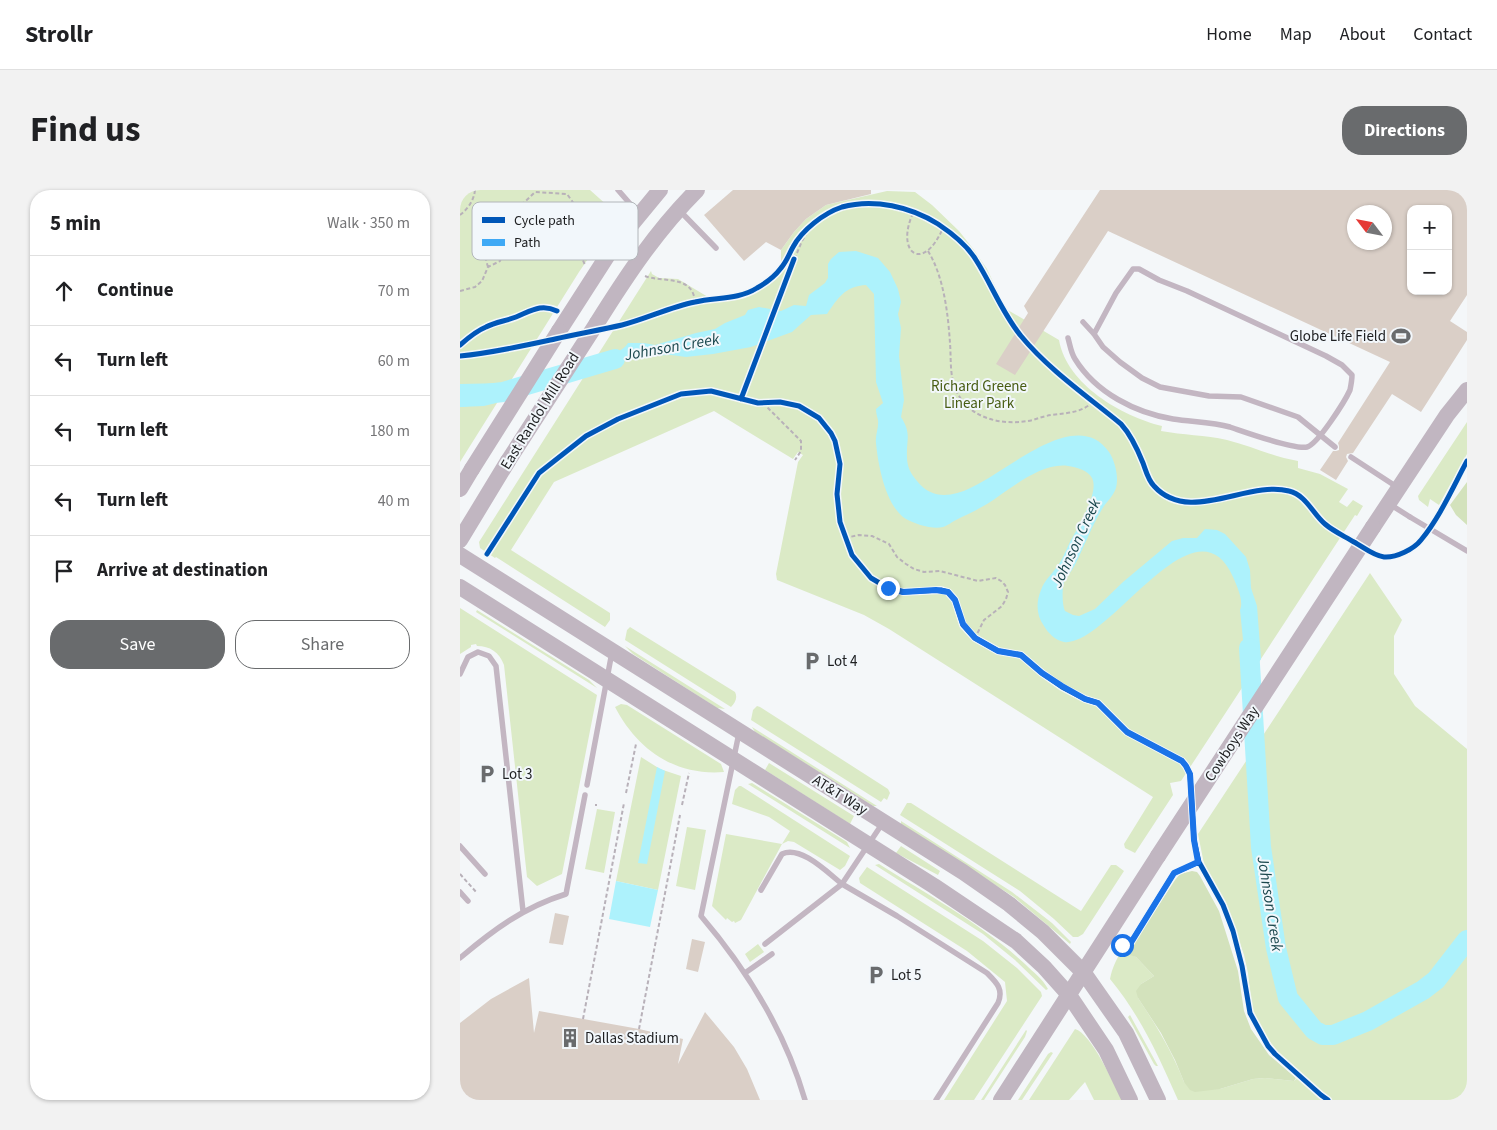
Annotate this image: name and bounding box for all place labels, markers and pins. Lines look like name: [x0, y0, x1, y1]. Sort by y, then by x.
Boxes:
sports icon: Globe Life Field: [1390, 325, 1412, 347]
place label: Globe Life Field: [1290, 326, 1386, 347]
parking icon: Lot 4: [801, 650, 823, 672]
place label: Lot 4: [827, 651, 858, 672]
parking icon: Lot 3: [476, 763, 498, 785]
place label: Lot 3: [502, 764, 533, 785]
parking icon: Lot 5: [865, 964, 887, 986]
place label: Lot 5: [891, 965, 922, 986]
building icon: Dallas Stadium: [559, 1027, 581, 1049]
place label: Dallas Stadium: [585, 1028, 679, 1049]

